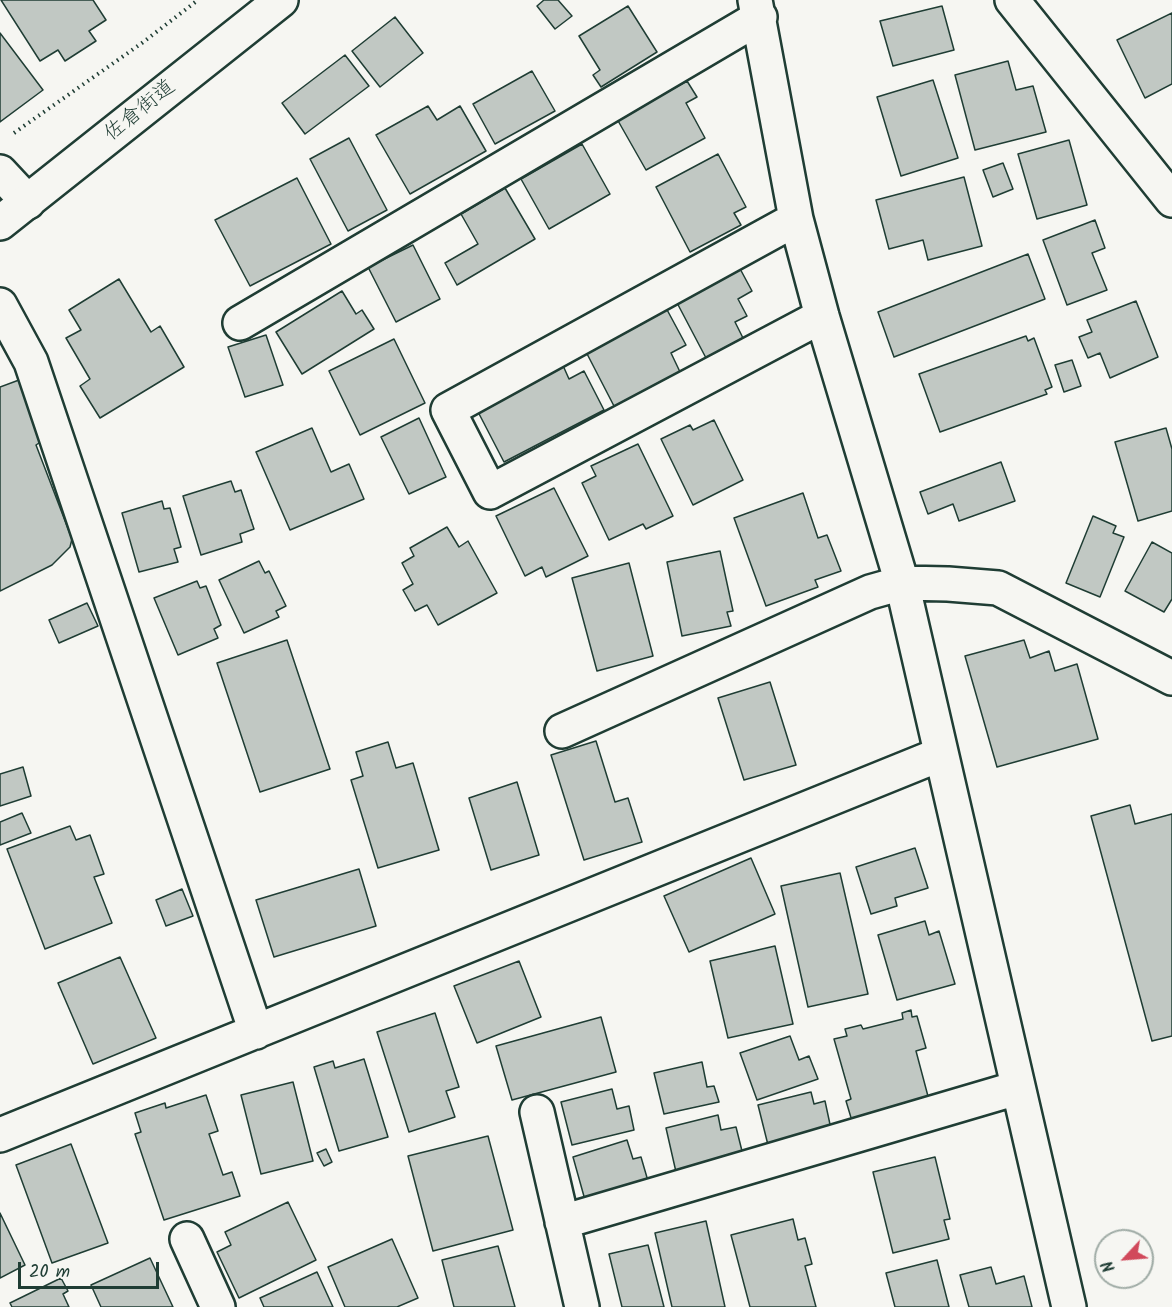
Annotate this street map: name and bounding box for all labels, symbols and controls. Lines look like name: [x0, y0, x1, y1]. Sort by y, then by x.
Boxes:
street label: 佐倉街道: [100, 76, 182, 148]
north arrow: [1094, 1229, 1154, 1289]
scale bar: [21, 1250, 162, 1288]
text: N: [1096, 1256, 1123, 1276]
text: 20 m: [29, 1258, 70, 1287]

